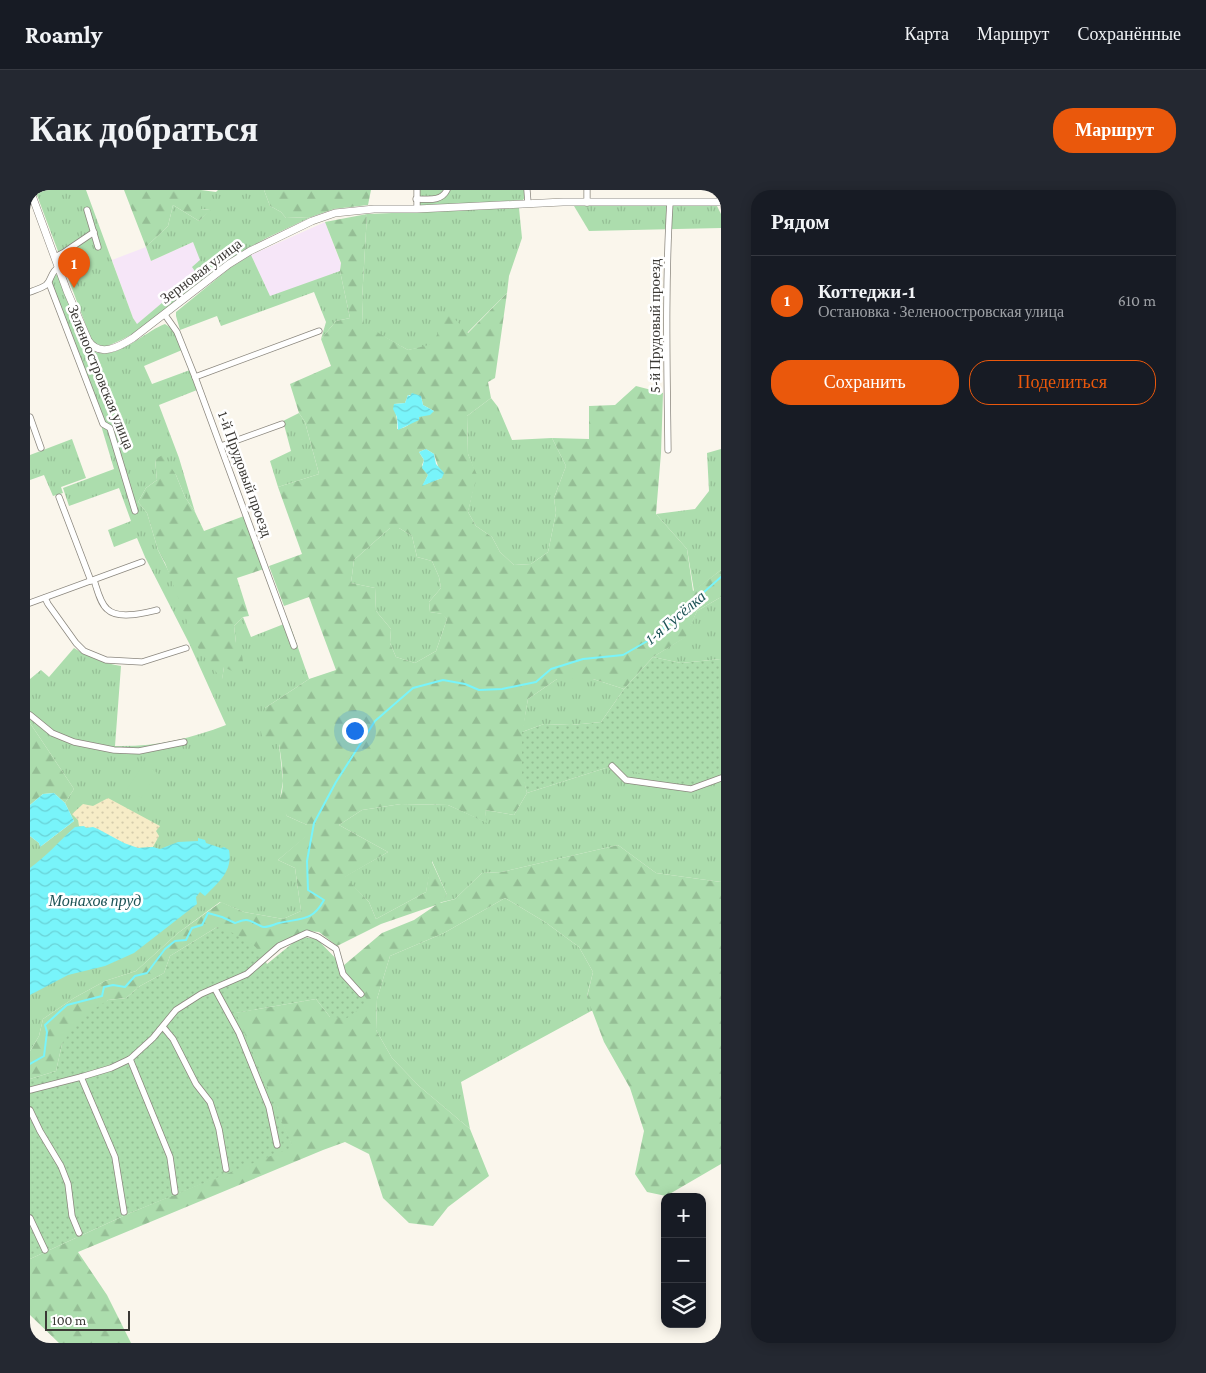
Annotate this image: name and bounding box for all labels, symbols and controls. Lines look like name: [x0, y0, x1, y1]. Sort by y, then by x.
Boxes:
text: Roamly: [25, 21, 102, 48]
text: Карта: [904, 24, 949, 44]
text: Маршрут: [977, 24, 1049, 44]
text: Сохранённые: [1077, 24, 1181, 44]
button: Маршрут: [1053, 108, 1176, 153]
text: Как добраться: [30, 110, 258, 149]
text: Рядом: [771, 210, 830, 234]
street label: Зерновая улица: [157, 235, 245, 307]
pin: 1: [58, 247, 90, 288]
street label: 5-й Прудовый проезд: [647, 258, 663, 393]
text: Коттеджи-1: [818, 281, 915, 302]
text: 1: [784, 292, 790, 309]
text: 610 m: [1118, 292, 1156, 309]
street label: Зеленоостровская улица: [65, 303, 137, 452]
text: Остановка · Зеленоостровская улица: [818, 303, 1064, 320]
button: Сохранить: [771, 360, 959, 405]
button: Поделиться: [969, 360, 1156, 405]
street label: 1-й Прудовый проезд: [215, 409, 275, 539]
water label: 1-я Гусёлка: [642, 587, 710, 648]
your location: [342, 718, 368, 744]
water label: Монахов пруд: [48, 892, 141, 910]
map controls: [661, 1193, 706, 1328]
button: +: [661, 1193, 706, 1238]
button: −: [661, 1238, 706, 1283]
button: layers: [661, 1283, 706, 1328]
scale bar: [45, 1308, 130, 1331]
text: 100 m: [52, 1312, 86, 1328]

